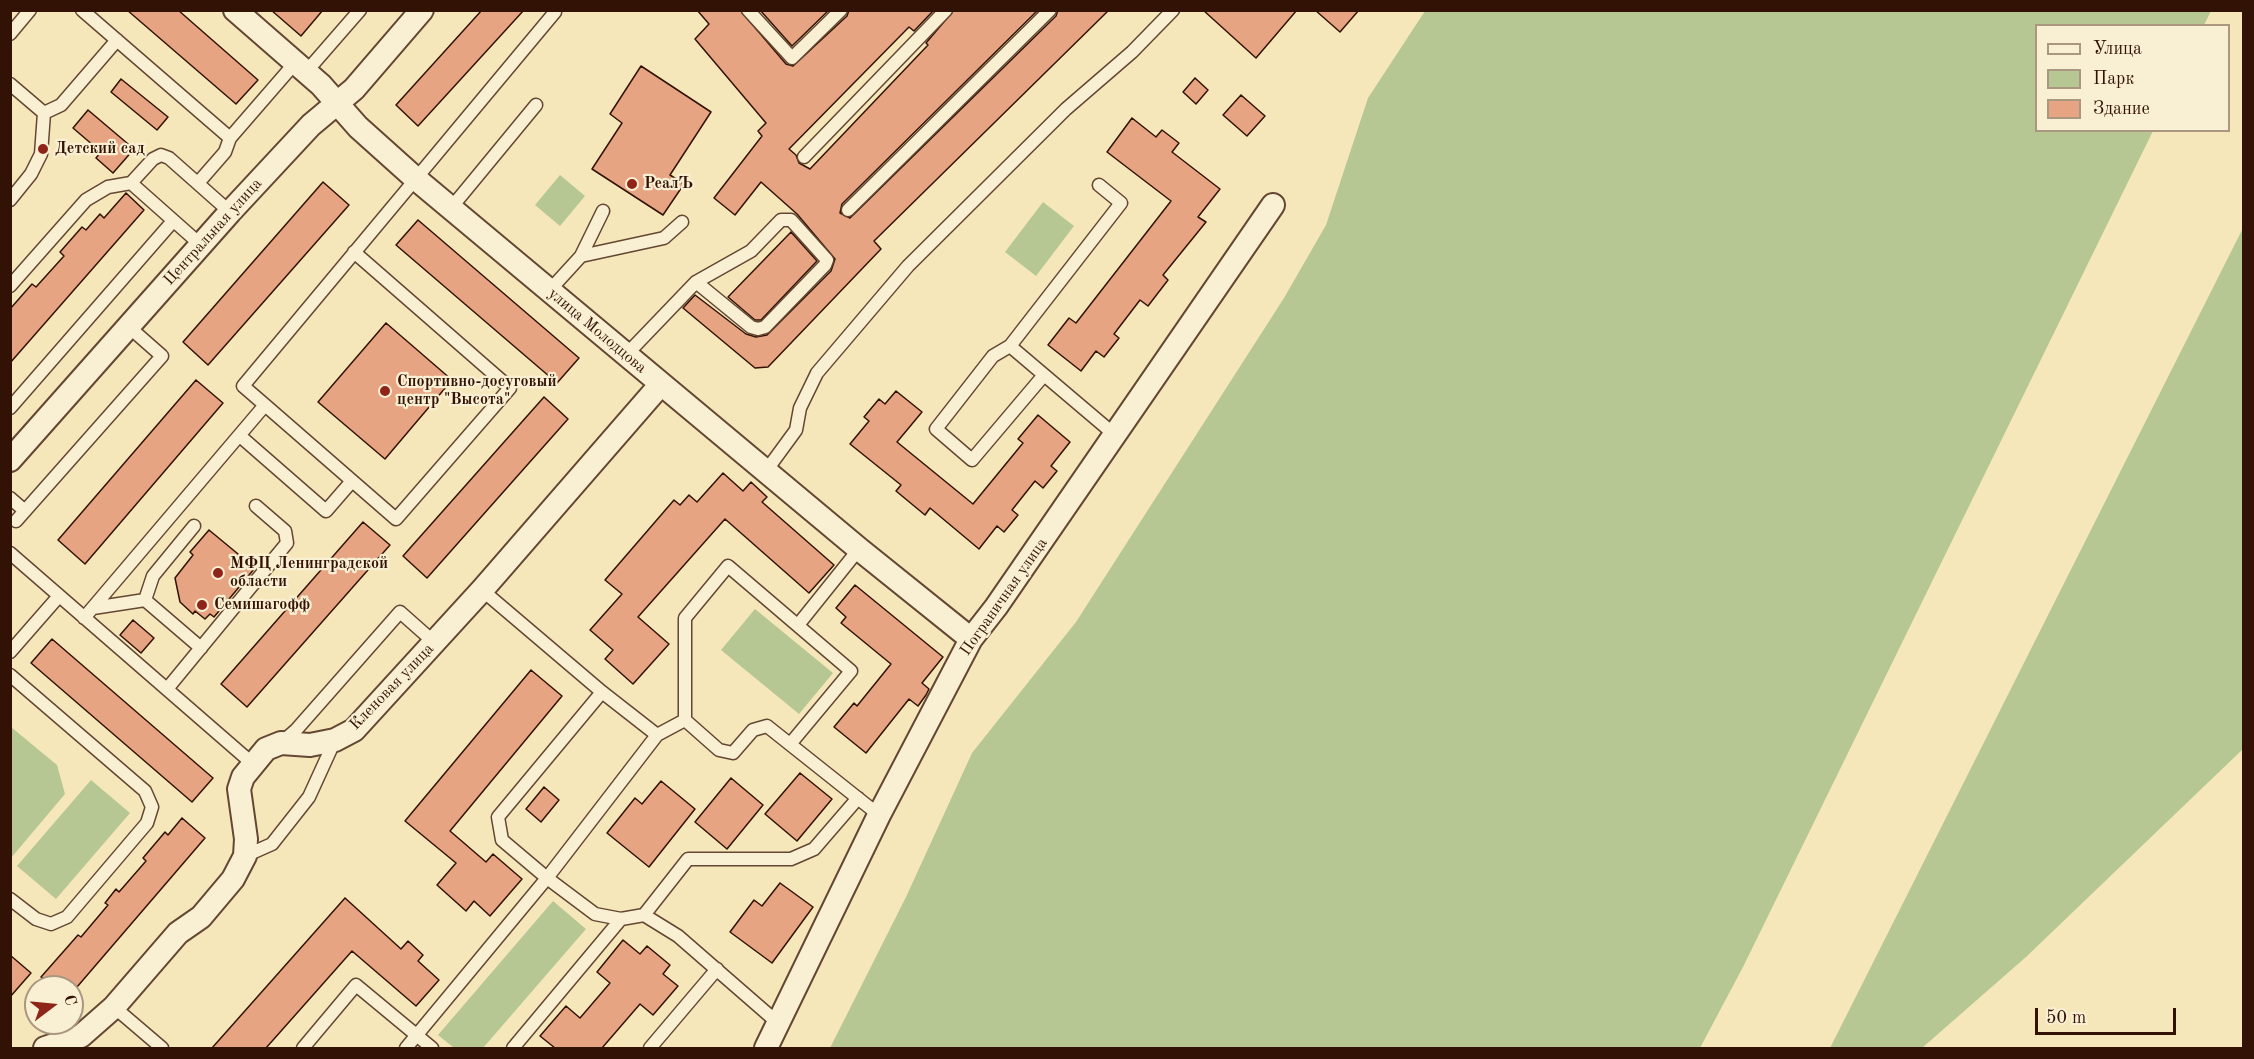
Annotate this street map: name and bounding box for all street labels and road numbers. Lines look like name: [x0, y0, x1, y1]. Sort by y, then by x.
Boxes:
street label: Центральная улица: [160, 174, 266, 290]
street label: улица Молодцова: [544, 284, 650, 378]
street label: Пограничная улица: [956, 534, 1052, 660]
street label: Кленовая улица: [346, 640, 438, 734]

